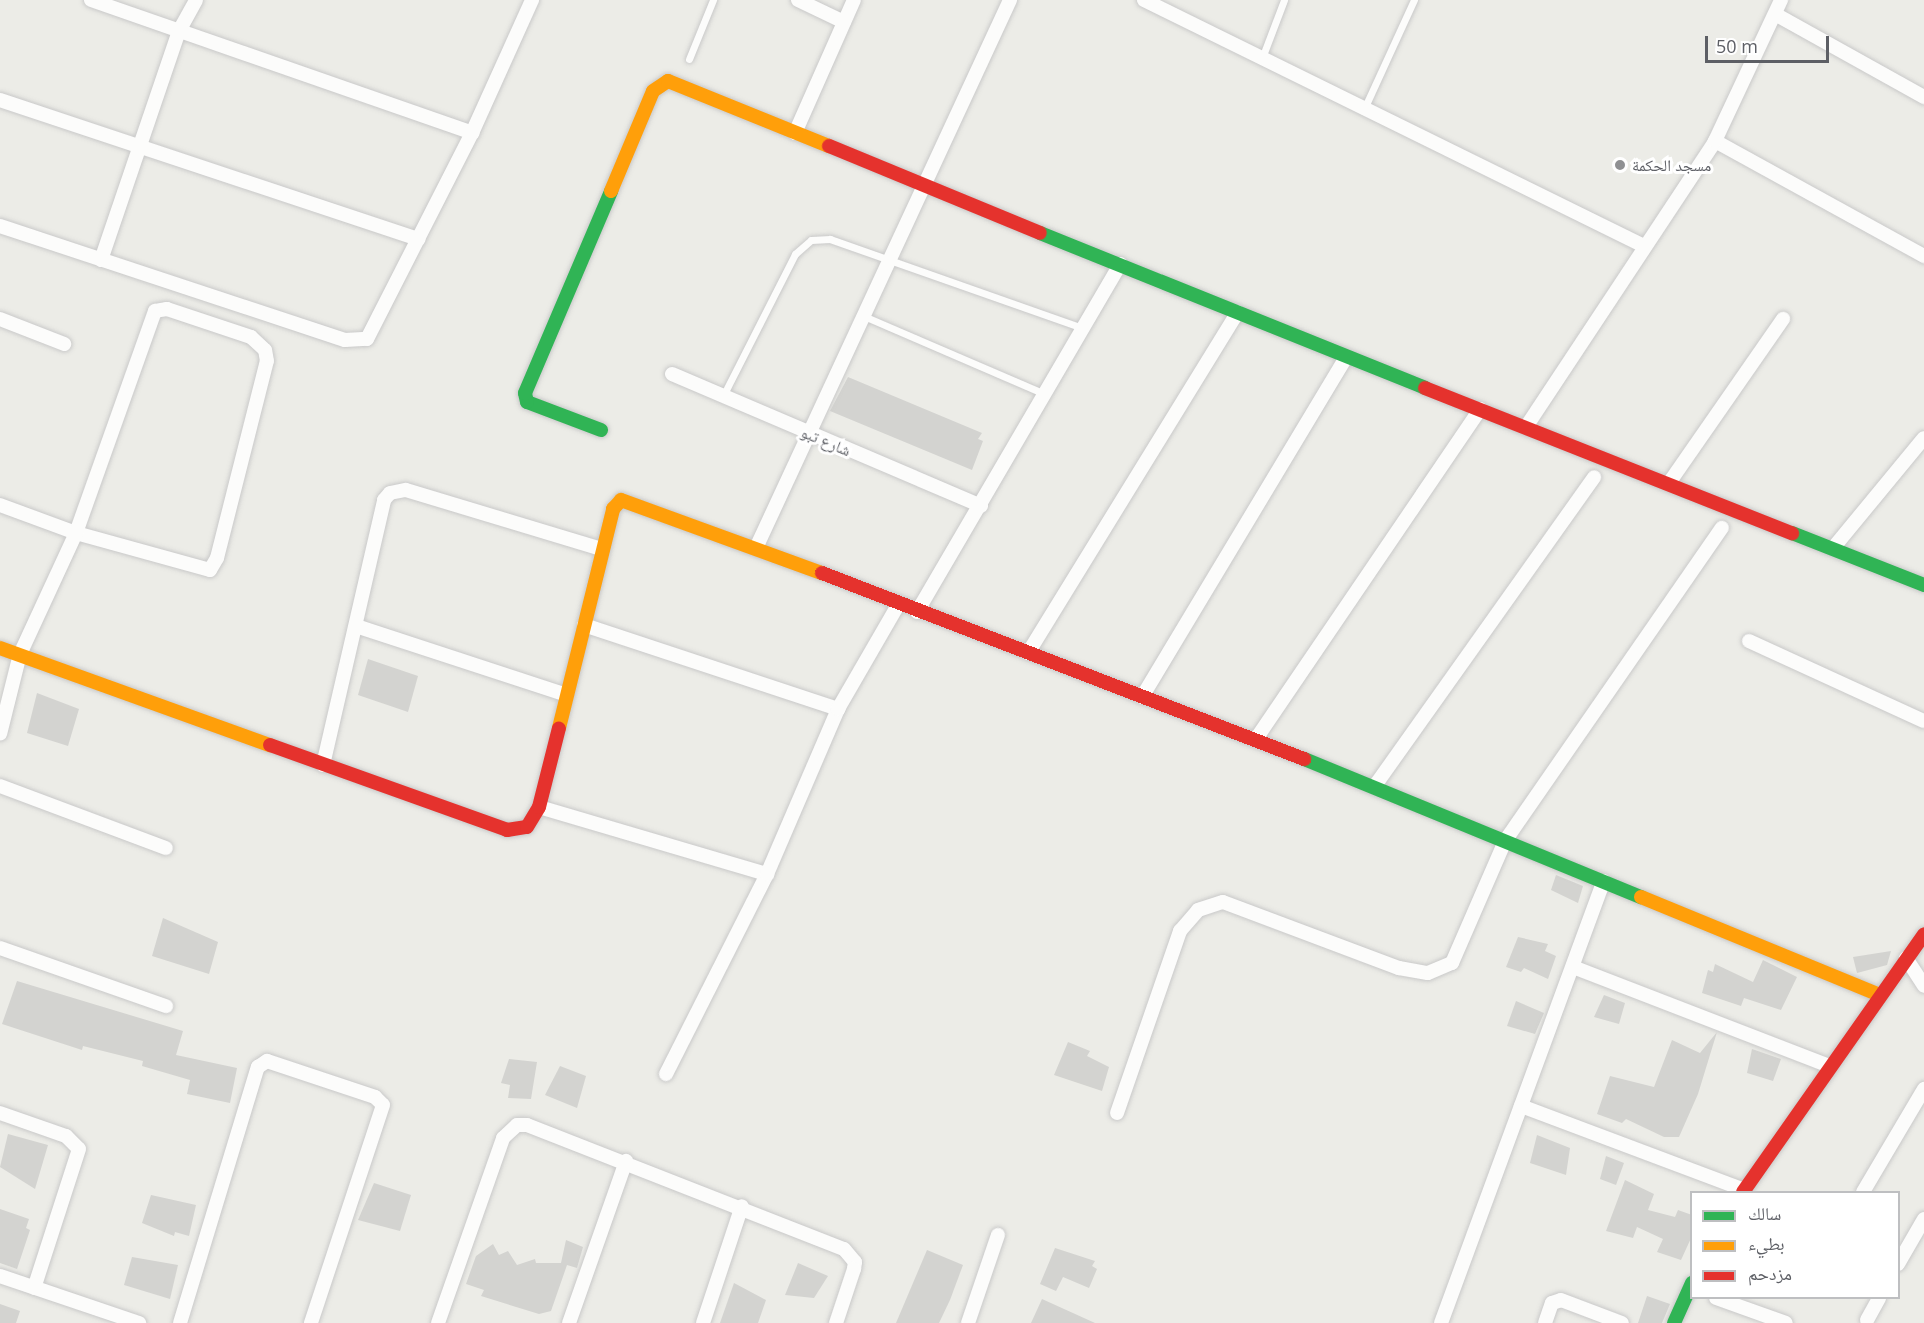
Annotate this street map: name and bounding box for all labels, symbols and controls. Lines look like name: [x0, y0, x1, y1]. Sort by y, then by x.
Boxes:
scale bar: [1708, 24, 1832, 62]
text: 50 m: [1716, 34, 1758, 58]
place label: مسجد الحكمة: [1632, 155, 1711, 175]
marker: مسجد الحكمة: [1613, 158, 1627, 172]
street label: شارع تبو: [798, 422, 854, 460]
legend: [1690, 1191, 1900, 1299]
text: سالك: [1748, 1201, 1781, 1225]
text: بطيء: [1748, 1231, 1785, 1255]
text: مزدحم: [1748, 1261, 1792, 1285]

